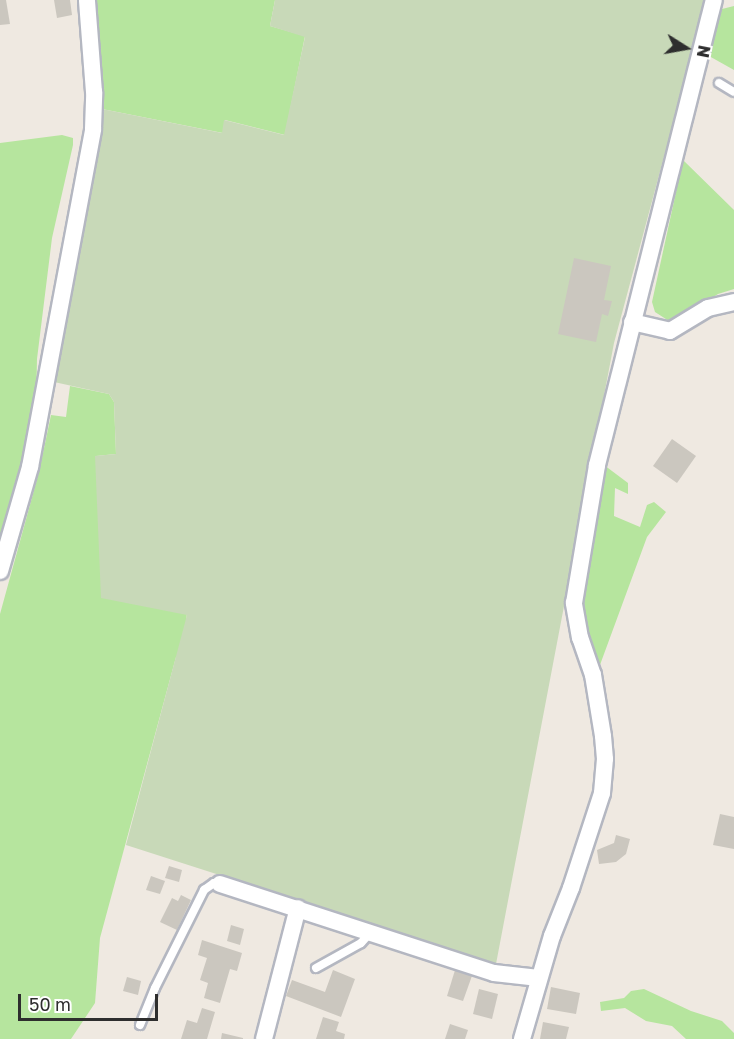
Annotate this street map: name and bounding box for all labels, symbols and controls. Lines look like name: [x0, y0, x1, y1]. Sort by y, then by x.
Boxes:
north arrow: [656, 18, 716, 78]
text: N: [693, 44, 715, 59]
scale bar: [21, 982, 160, 1020]
text: 50 m: [29, 993, 71, 1015]

